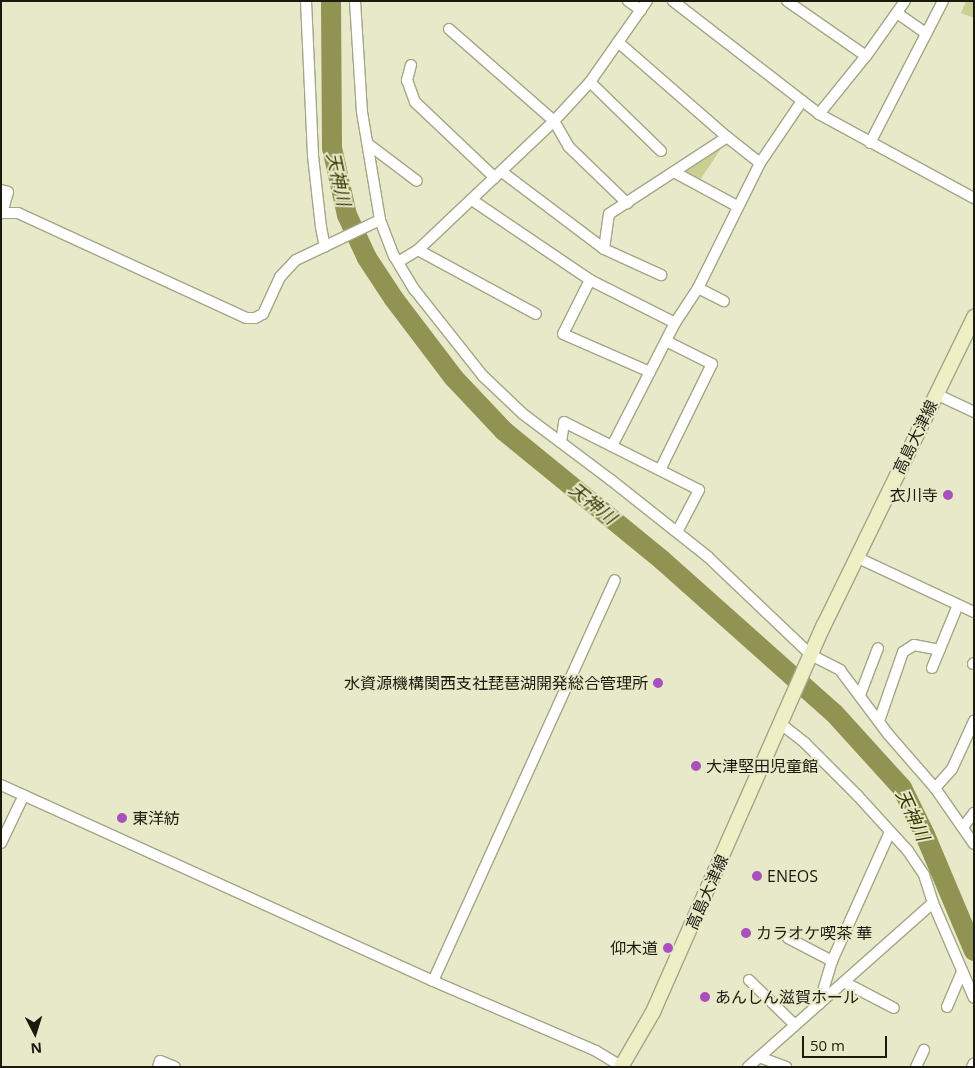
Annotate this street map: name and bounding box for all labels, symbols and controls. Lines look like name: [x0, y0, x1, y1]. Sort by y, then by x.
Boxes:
water label: 天神川: [323, 150, 355, 208]
street label: 高島大津線: [889, 397, 941, 477]
water label: 天神川: [565, 478, 621, 528]
place label: 衣川寺: [890, 485, 938, 505]
marker: 衣川寺: [942, 489, 954, 501]
place label: 水資源機構関西支社琵琶湖開発総合管理所: [344, 673, 648, 693]
marker: 水資源機構関西支社琵琶湖開発総合管理所: [652, 677, 664, 689]
place label: 大津堅田児童館: [706, 756, 818, 776]
marker: 大津堅田児童館: [690, 760, 702, 772]
water label: 天神川: [892, 786, 934, 844]
place label: 東洋紡: [132, 808, 180, 828]
marker: 東洋紡: [116, 812, 128, 824]
street label: 高島大津線: [682, 852, 732, 932]
place label: ENEOS: [767, 866, 818, 886]
marker: ENEOS: [751, 870, 763, 882]
place label: カラオケ喫茶 華: [756, 923, 872, 943]
marker: カラオケ喫茶 華: [740, 927, 752, 939]
place label: 仰木道: [610, 938, 658, 958]
marker: 仰木道: [662, 942, 674, 954]
place label: あんしん滋賀ホール: [715, 987, 859, 1007]
marker: あんしん滋賀ホール: [699, 991, 711, 1003]
north arrow: [10, 1008, 60, 1058]
scale bar: [805, 1026, 890, 1058]
text: 50 m: [810, 1035, 845, 1055]
text: N: [30, 1038, 43, 1058]

